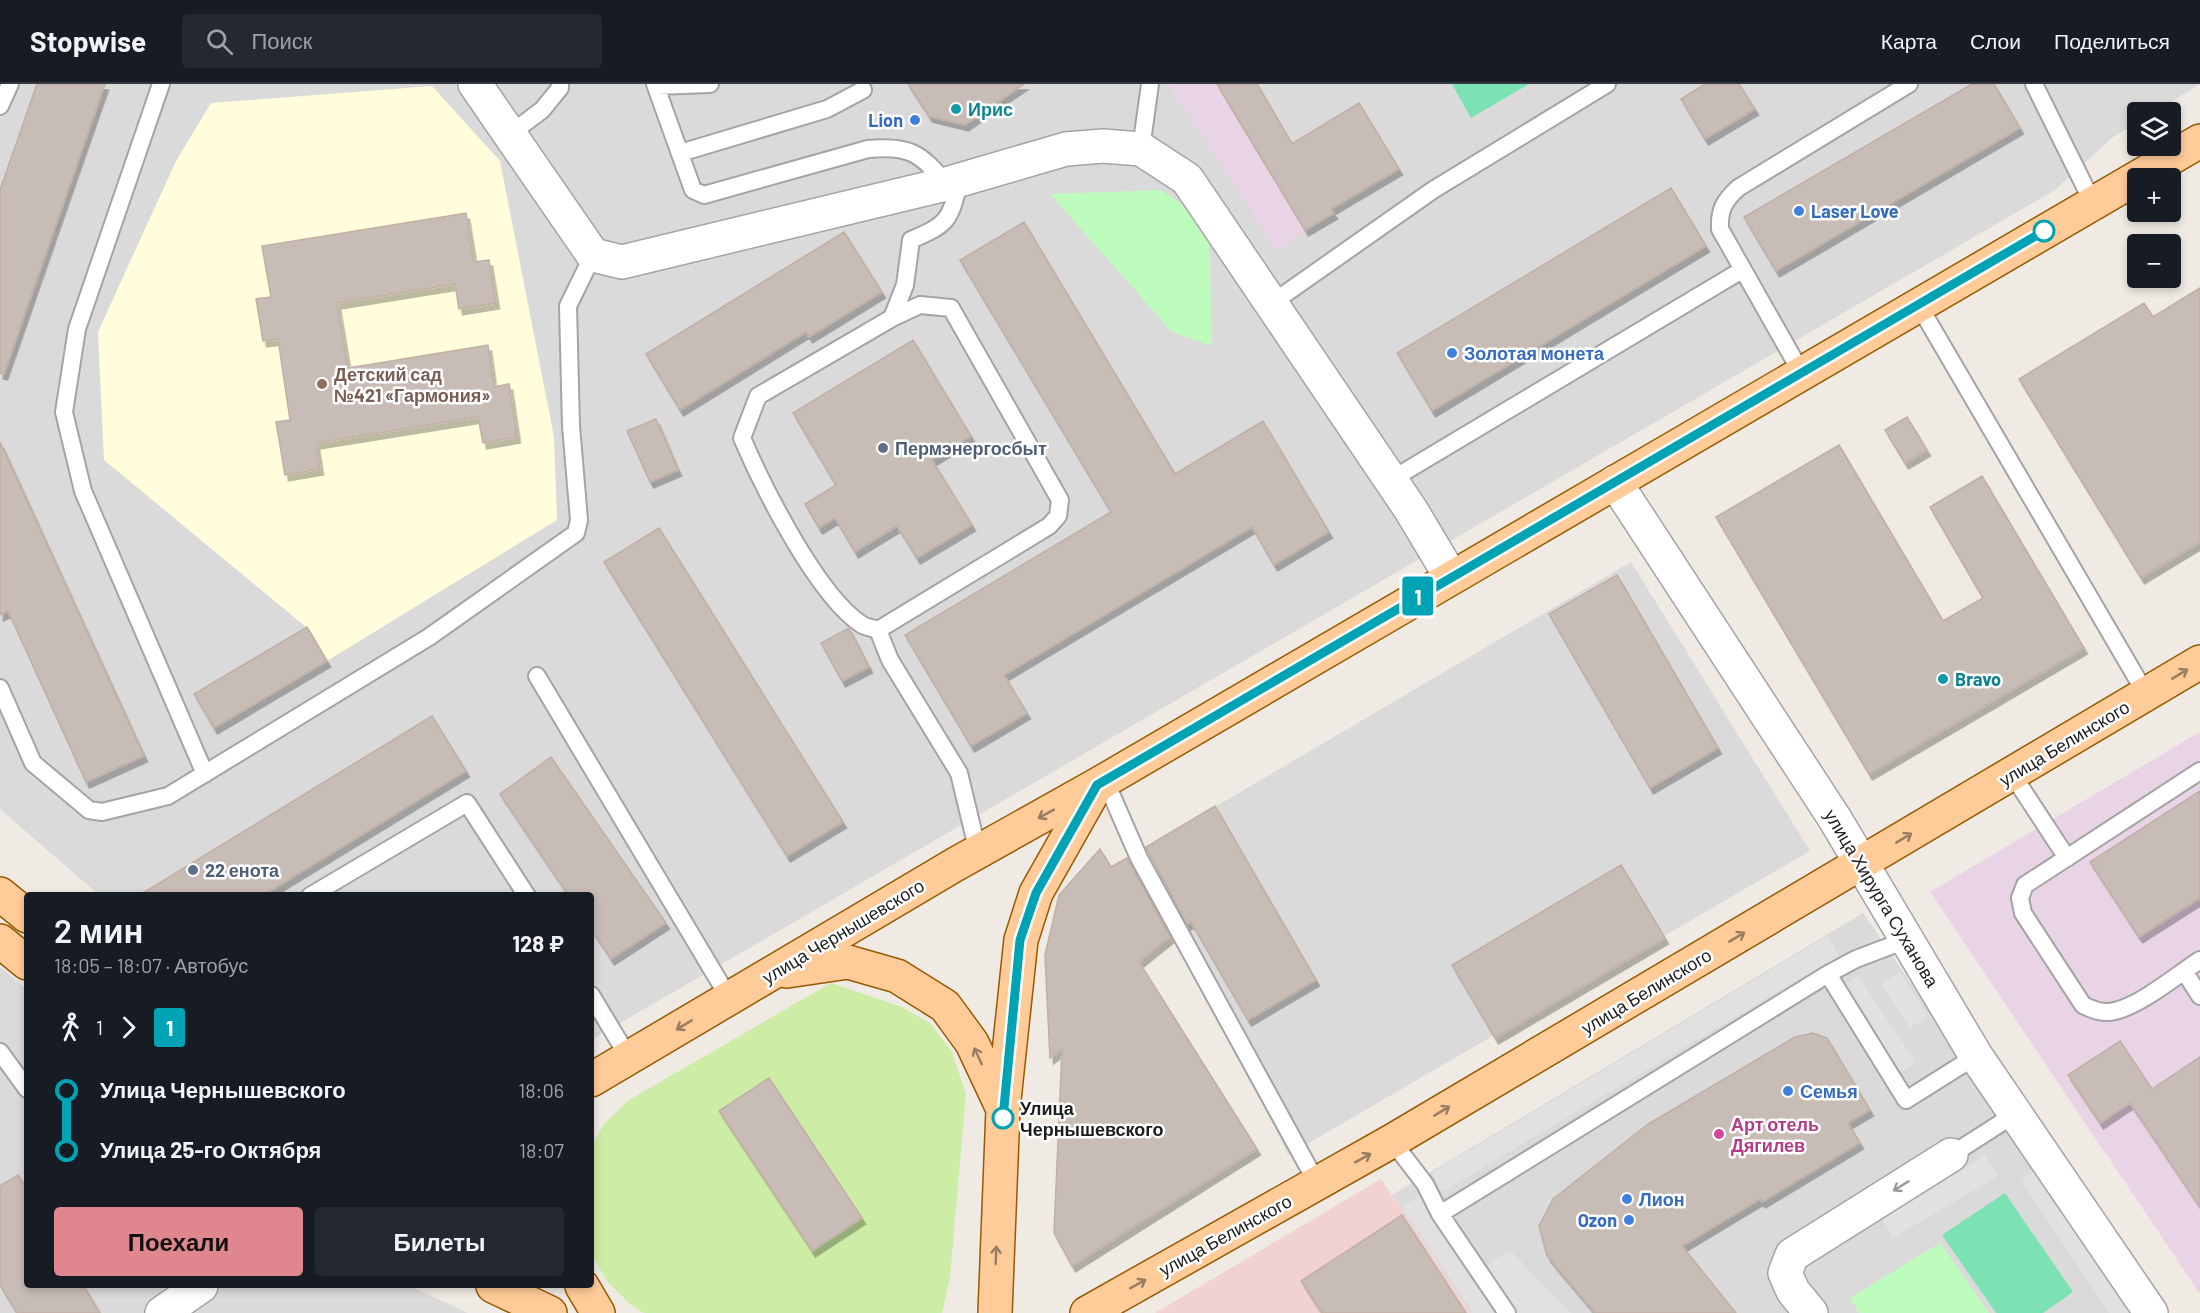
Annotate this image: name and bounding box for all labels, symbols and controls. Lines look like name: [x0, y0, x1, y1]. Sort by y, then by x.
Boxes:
search box: [182, 14, 602, 68]
text: Stopwise: [30, 24, 146, 58]
icon: search: [203, 25, 236, 58]
text: Поиск: [251, 27, 312, 53]
text: Карта: [1881, 28, 1937, 53]
text: Слои: [1970, 28, 2021, 53]
text: Поделиться: [2054, 28, 2170, 53]
place label: Ирис: [968, 98, 1013, 120]
marker: Ирис: [949, 102, 963, 116]
map controls: [2127, 102, 2181, 288]
button: layers: [2127, 102, 2181, 156]
place label: Lion: [868, 109, 903, 131]
marker: Lion: [908, 113, 922, 127]
button: +: [2127, 168, 2181, 222]
place label: Laser Love: [1811, 200, 1899, 222]
marker: Laser Love: [1792, 204, 1806, 218]
unlabelled marker: [2033, 220, 2055, 242]
button: −: [2127, 234, 2181, 288]
place label: Золотая монета: [1464, 342, 1605, 364]
marker: Золотая монета: [1445, 346, 1459, 360]
place label: Детский сад №421 «Гармония»: [334, 363, 490, 406]
marker: Детский сад №421 «Гармония»: [315, 377, 329, 391]
place label: Пермэнергосбыт: [895, 437, 1047, 459]
marker: Пермэнергосбыт: [876, 441, 890, 455]
line badge: 1: [1398, 576, 1438, 616]
text: 1: [1414, 584, 1422, 609]
one-way arrow: [2171, 667, 2188, 679]
place label: Bravo: [1955, 668, 2001, 690]
marker: Bravo: [1936, 672, 1950, 686]
street label: улица Белинского: [1995, 695, 2133, 791]
street label: улица Хирурга Суханова: [1820, 805, 1944, 992]
one-way arrow: [1038, 808, 1055, 820]
one-way arrow: [1895, 832, 1912, 844]
place label: 22 енота: [205, 859, 280, 881]
marker: 22 енота: [186, 863, 200, 877]
street label: улица Чернышевского: [758, 874, 928, 988]
text: 2 мин: [54, 910, 143, 950]
text: 128 ₽: [512, 930, 564, 956]
one-way arrow: [1728, 931, 1745, 943]
street label: улица Белинского: [1577, 943, 1715, 1039]
text: 18:05 – 18:07 · Автобус: [54, 953, 248, 977]
icon: walk: [54, 1011, 87, 1044]
icon: forward: [112, 1011, 145, 1044]
text: 1: [96, 1015, 103, 1039]
text: 1: [166, 1015, 173, 1040]
one-way arrow: [676, 1020, 693, 1032]
one-way arrow: [972, 1047, 984, 1065]
text: Улица Чернышевского: [100, 1076, 346, 1102]
text: 18:06: [518, 1078, 564, 1102]
place label: Семья: [1800, 1080, 1858, 1102]
marker: Семья: [1781, 1084, 1795, 1098]
place label: Улица Чернышевского: [1020, 1097, 1164, 1140]
one-way arrow: [1433, 1105, 1450, 1117]
marker: Улица Чернышевского: [992, 1107, 1014, 1129]
place label: Арт отель Дягилев: [1731, 1113, 1819, 1156]
marker: Арт отель Дягилев: [1712, 1127, 1726, 1141]
text: Улица 25-го Октября: [100, 1136, 321, 1162]
text: 18:07: [519, 1138, 564, 1162]
one-way arrow: [1354, 1151, 1371, 1163]
one-way arrow: [1893, 1180, 1910, 1192]
place label: Лион: [1639, 1188, 1685, 1210]
street label: улица Белинского: [1155, 1189, 1295, 1281]
marker: Лион: [1620, 1192, 1634, 1206]
button: Поехали: [54, 1207, 303, 1276]
button: Билеты: [315, 1207, 564, 1276]
place label: Ozon: [1578, 1209, 1617, 1231]
marker: Ozon: [1622, 1213, 1636, 1227]
one-way arrow: [990, 1245, 1001, 1265]
one-way arrow: [1129, 1278, 1146, 1290]

